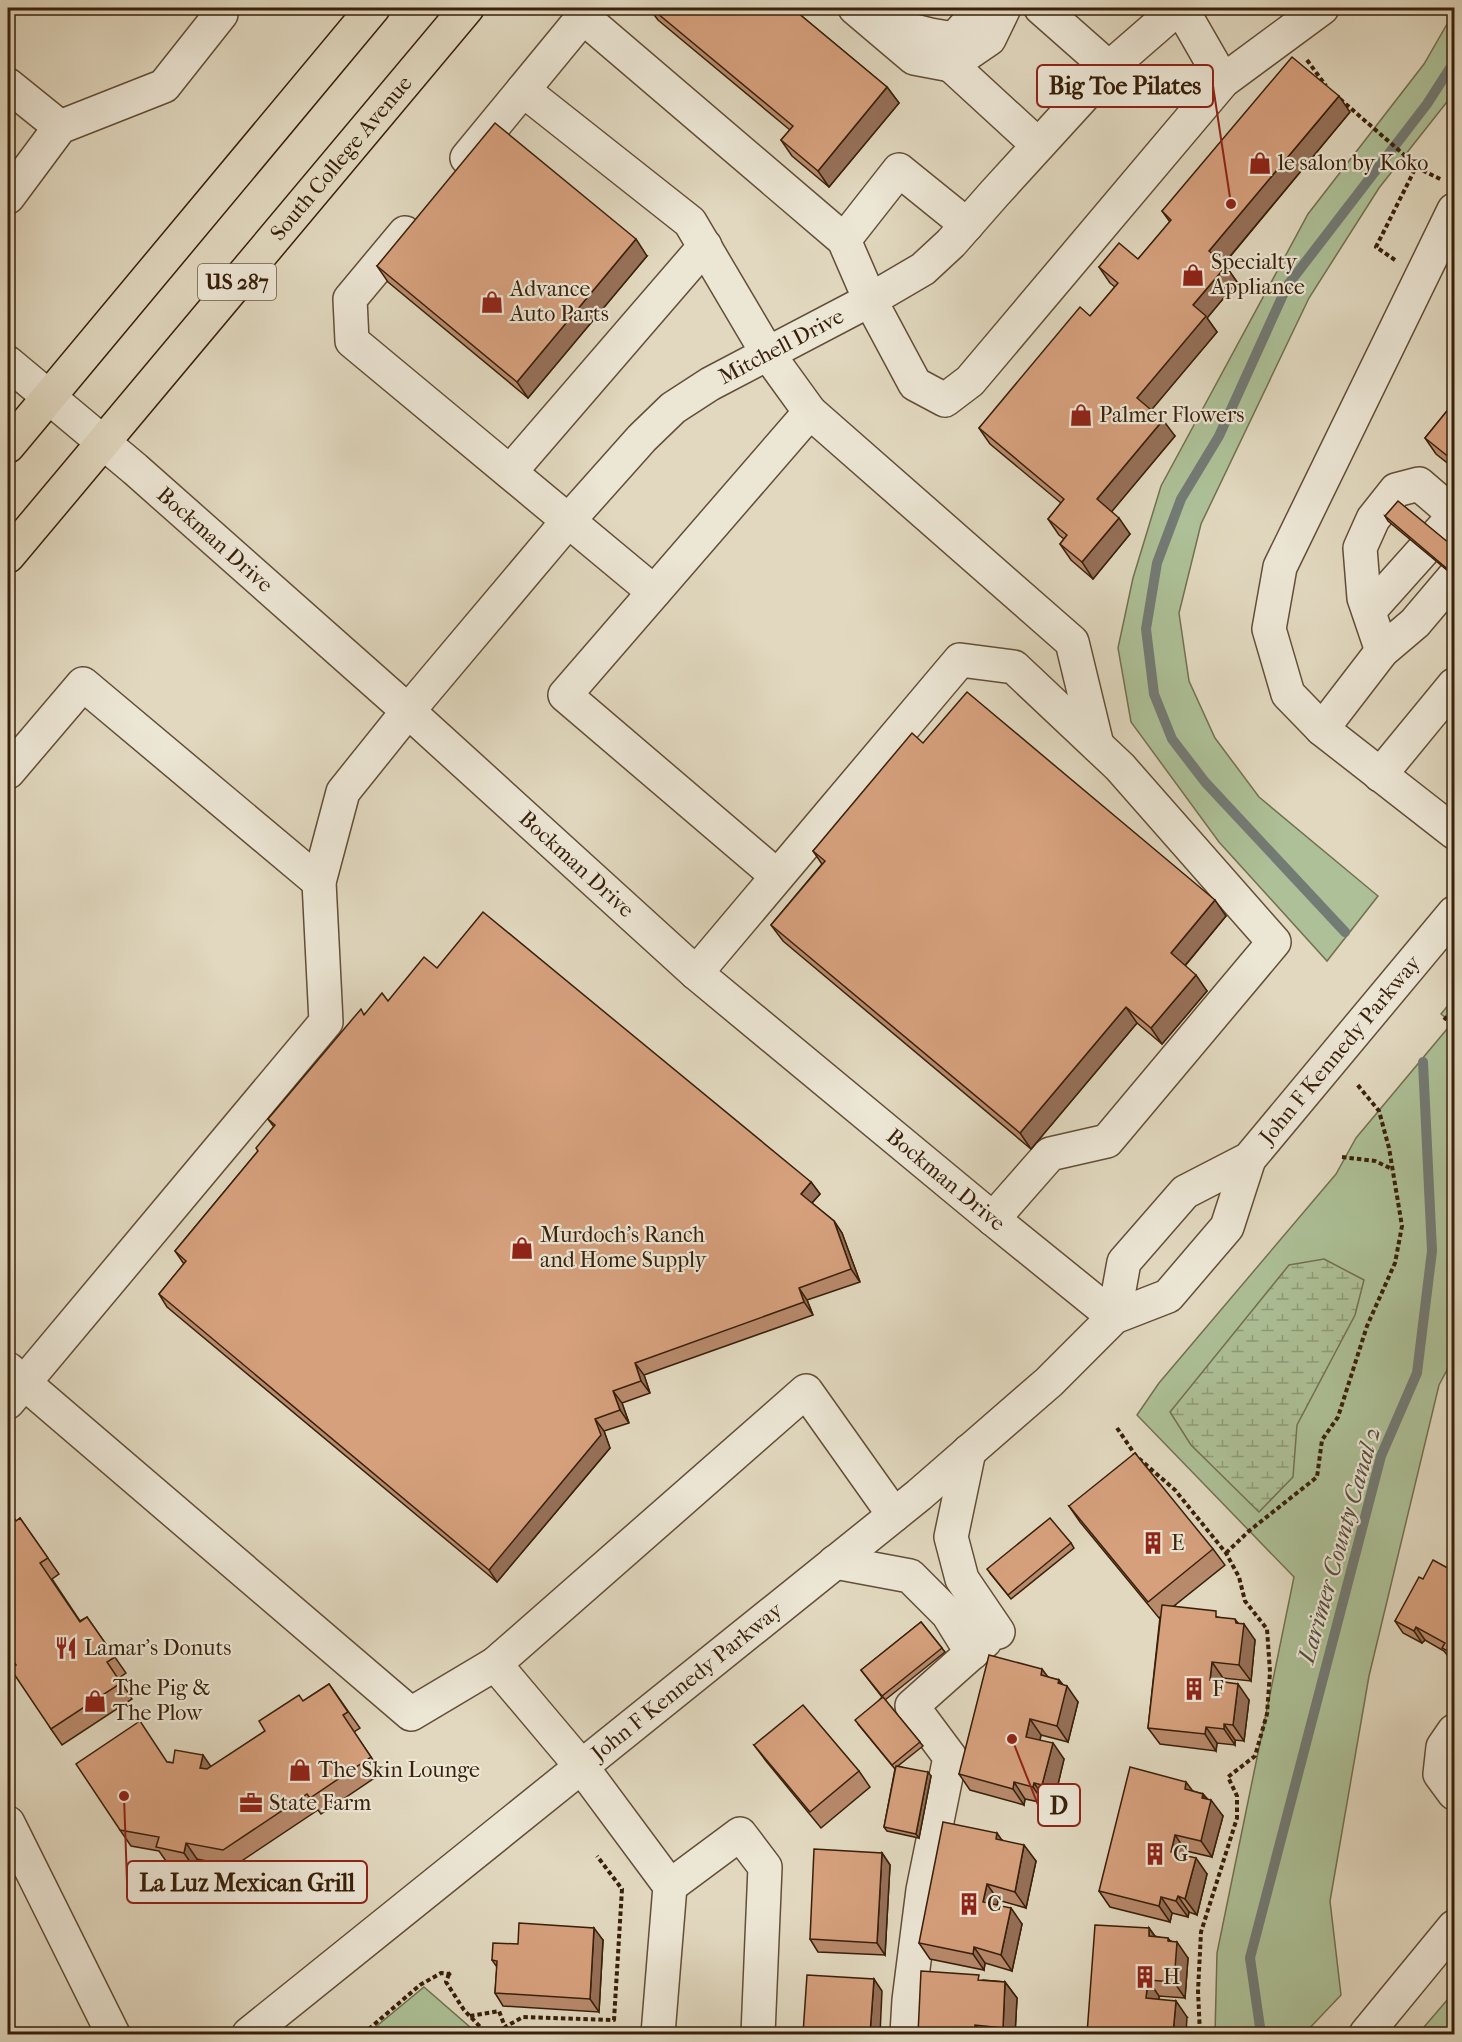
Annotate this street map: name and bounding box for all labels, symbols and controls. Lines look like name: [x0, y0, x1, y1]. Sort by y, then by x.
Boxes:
callout: Big Toe Pilates: [1037, 65, 1213, 107]
street label: South College Avenue: [265, 70, 418, 246]
text: Big Toe Pilates: [1049, 72, 1201, 100]
shop icon: le salon by Koko: [1247, 150, 1273, 176]
place label: le salon by Koko: [1277, 150, 1428, 176]
place label: Specialty Appliance: [1210, 249, 1305, 300]
shop icon: Specialty Appliance: [1180, 262, 1206, 288]
road number: US 287: [198, 264, 276, 300]
place label: Advance Auto Parts: [509, 276, 609, 327]
shop icon: Advance Auto Parts: [479, 289, 505, 315]
street label: Mitchell Drive: [714, 303, 848, 390]
shop icon: Palmer Flowers: [1068, 402, 1094, 428]
place label: Palmer Flowers: [1099, 402, 1244, 428]
street label: Bockman Drive: [151, 481, 278, 598]
street label: Bockman Drive: [514, 805, 639, 923]
street label: John F Kennedy Parkway: [1253, 949, 1427, 1151]
street label: Bockman Drive: [881, 1123, 1011, 1237]
place label: Murdoch's Ranch and Home Supply: [540, 1222, 708, 1273]
shop icon: Murdoch's Ranch and Home Supply: [509, 1235, 535, 1261]
water label: Larimer County Canal 2: [1291, 1424, 1386, 1668]
building icon: E: [1140, 1530, 1166, 1556]
place label: E: [1171, 1530, 1184, 1556]
street label: John F Kennedy Parkway: [585, 1596, 789, 1768]
restaurant icon: Lamar's Donuts: [53, 1635, 79, 1661]
place label: Lamar's Donuts: [84, 1635, 231, 1661]
place label: The Pig & The Plow: [113, 1675, 210, 1726]
building icon: F: [1181, 1676, 1207, 1702]
place label: F: [1212, 1676, 1224, 1702]
shop icon: The Pig & The Plow: [82, 1688, 108, 1714]
shop icon: The Skin Lounge: [287, 1757, 313, 1783]
place label: The Skin Lounge: [318, 1757, 480, 1783]
callout: D: [1038, 1784, 1080, 1826]
office icon: State Farm: [238, 1790, 264, 1816]
place label: State Farm: [269, 1790, 372, 1816]
text: D: [1050, 1792, 1068, 1820]
building icon: G: [1142, 1841, 1168, 1867]
place label: G: [1173, 1841, 1189, 1867]
callout: La Luz Mexican Grill: [127, 1861, 367, 1903]
text: La Luz Mexican Grill: [139, 1869, 355, 1897]
building icon: C: [956, 1891, 982, 1917]
place label: C: [987, 1891, 1002, 1917]
building icon: H: [1132, 1964, 1158, 1990]
place label: H: [1163, 1964, 1180, 1990]

